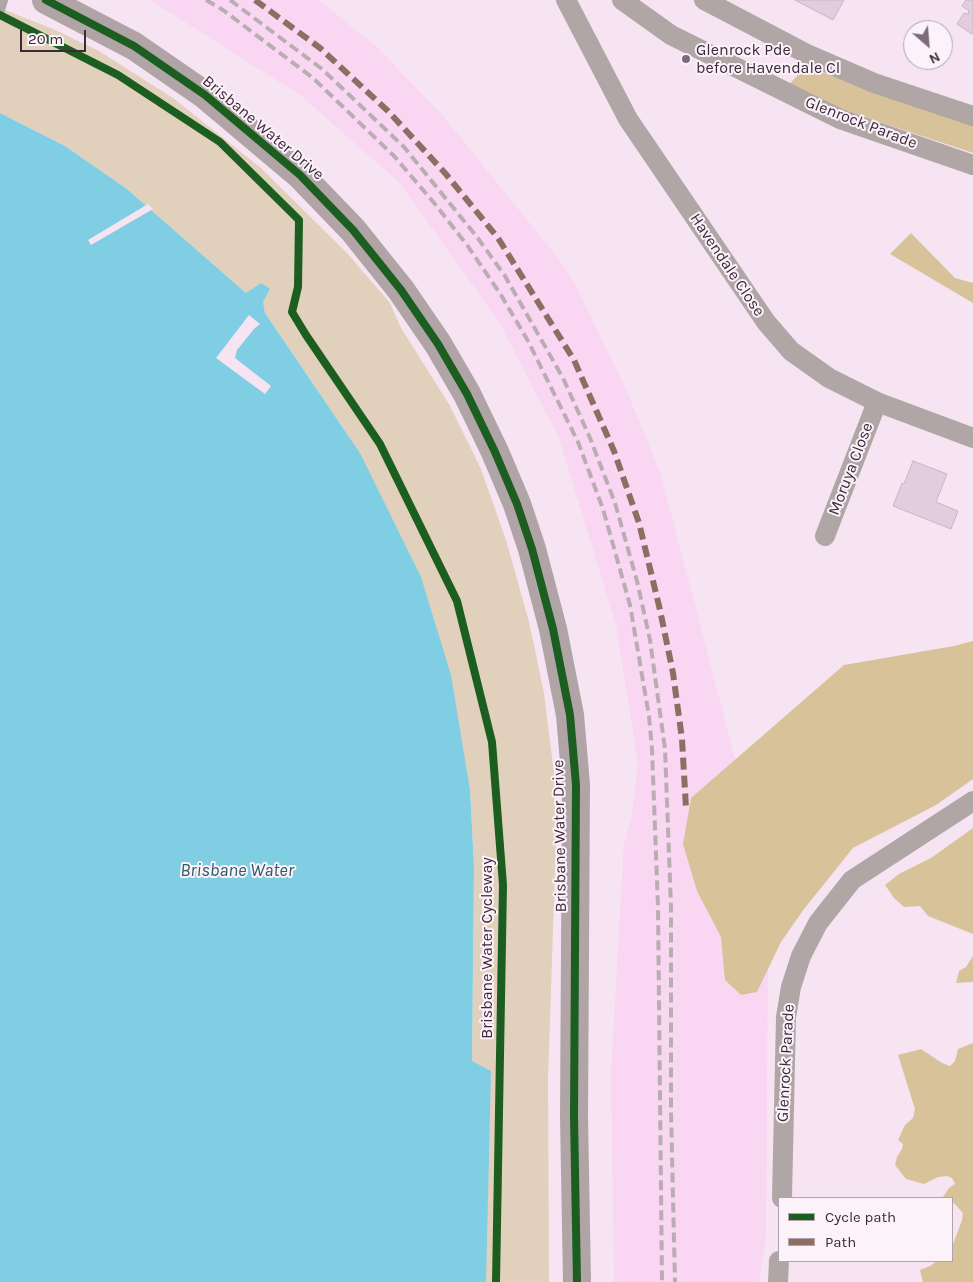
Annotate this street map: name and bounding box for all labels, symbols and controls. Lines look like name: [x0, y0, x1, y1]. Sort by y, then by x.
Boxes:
scale bar: [22, 20, 89, 52]
north arrow: [903, 20, 953, 70]
text: 20 m: [28, 30, 63, 48]
place label: Glenrock Pde before Havendale Cl: [696, 40, 840, 78]
text: N: [926, 48, 943, 68]
marker: Glenrock Pde before Havendale Cl: [680, 53, 692, 65]
street label: Brisbane Water Drive: [198, 72, 328, 184]
street label: Glenrock Parade: [802, 93, 920, 153]
street label: Havendale Close: [686, 210, 768, 320]
street label: Moruya Close: [825, 420, 877, 518]
street label: Brisbane Water Drive: [549, 760, 571, 912]
street label: Brisbane Water Cycleway: [477, 857, 497, 1039]
water label: Brisbane Water: [180, 860, 294, 882]
street label: Glenrock Parade: [773, 1003, 799, 1123]
legend: [778, 1197, 953, 1262]
text: Cycle path: [825, 1208, 896, 1226]
text: Path: [825, 1233, 856, 1251]

